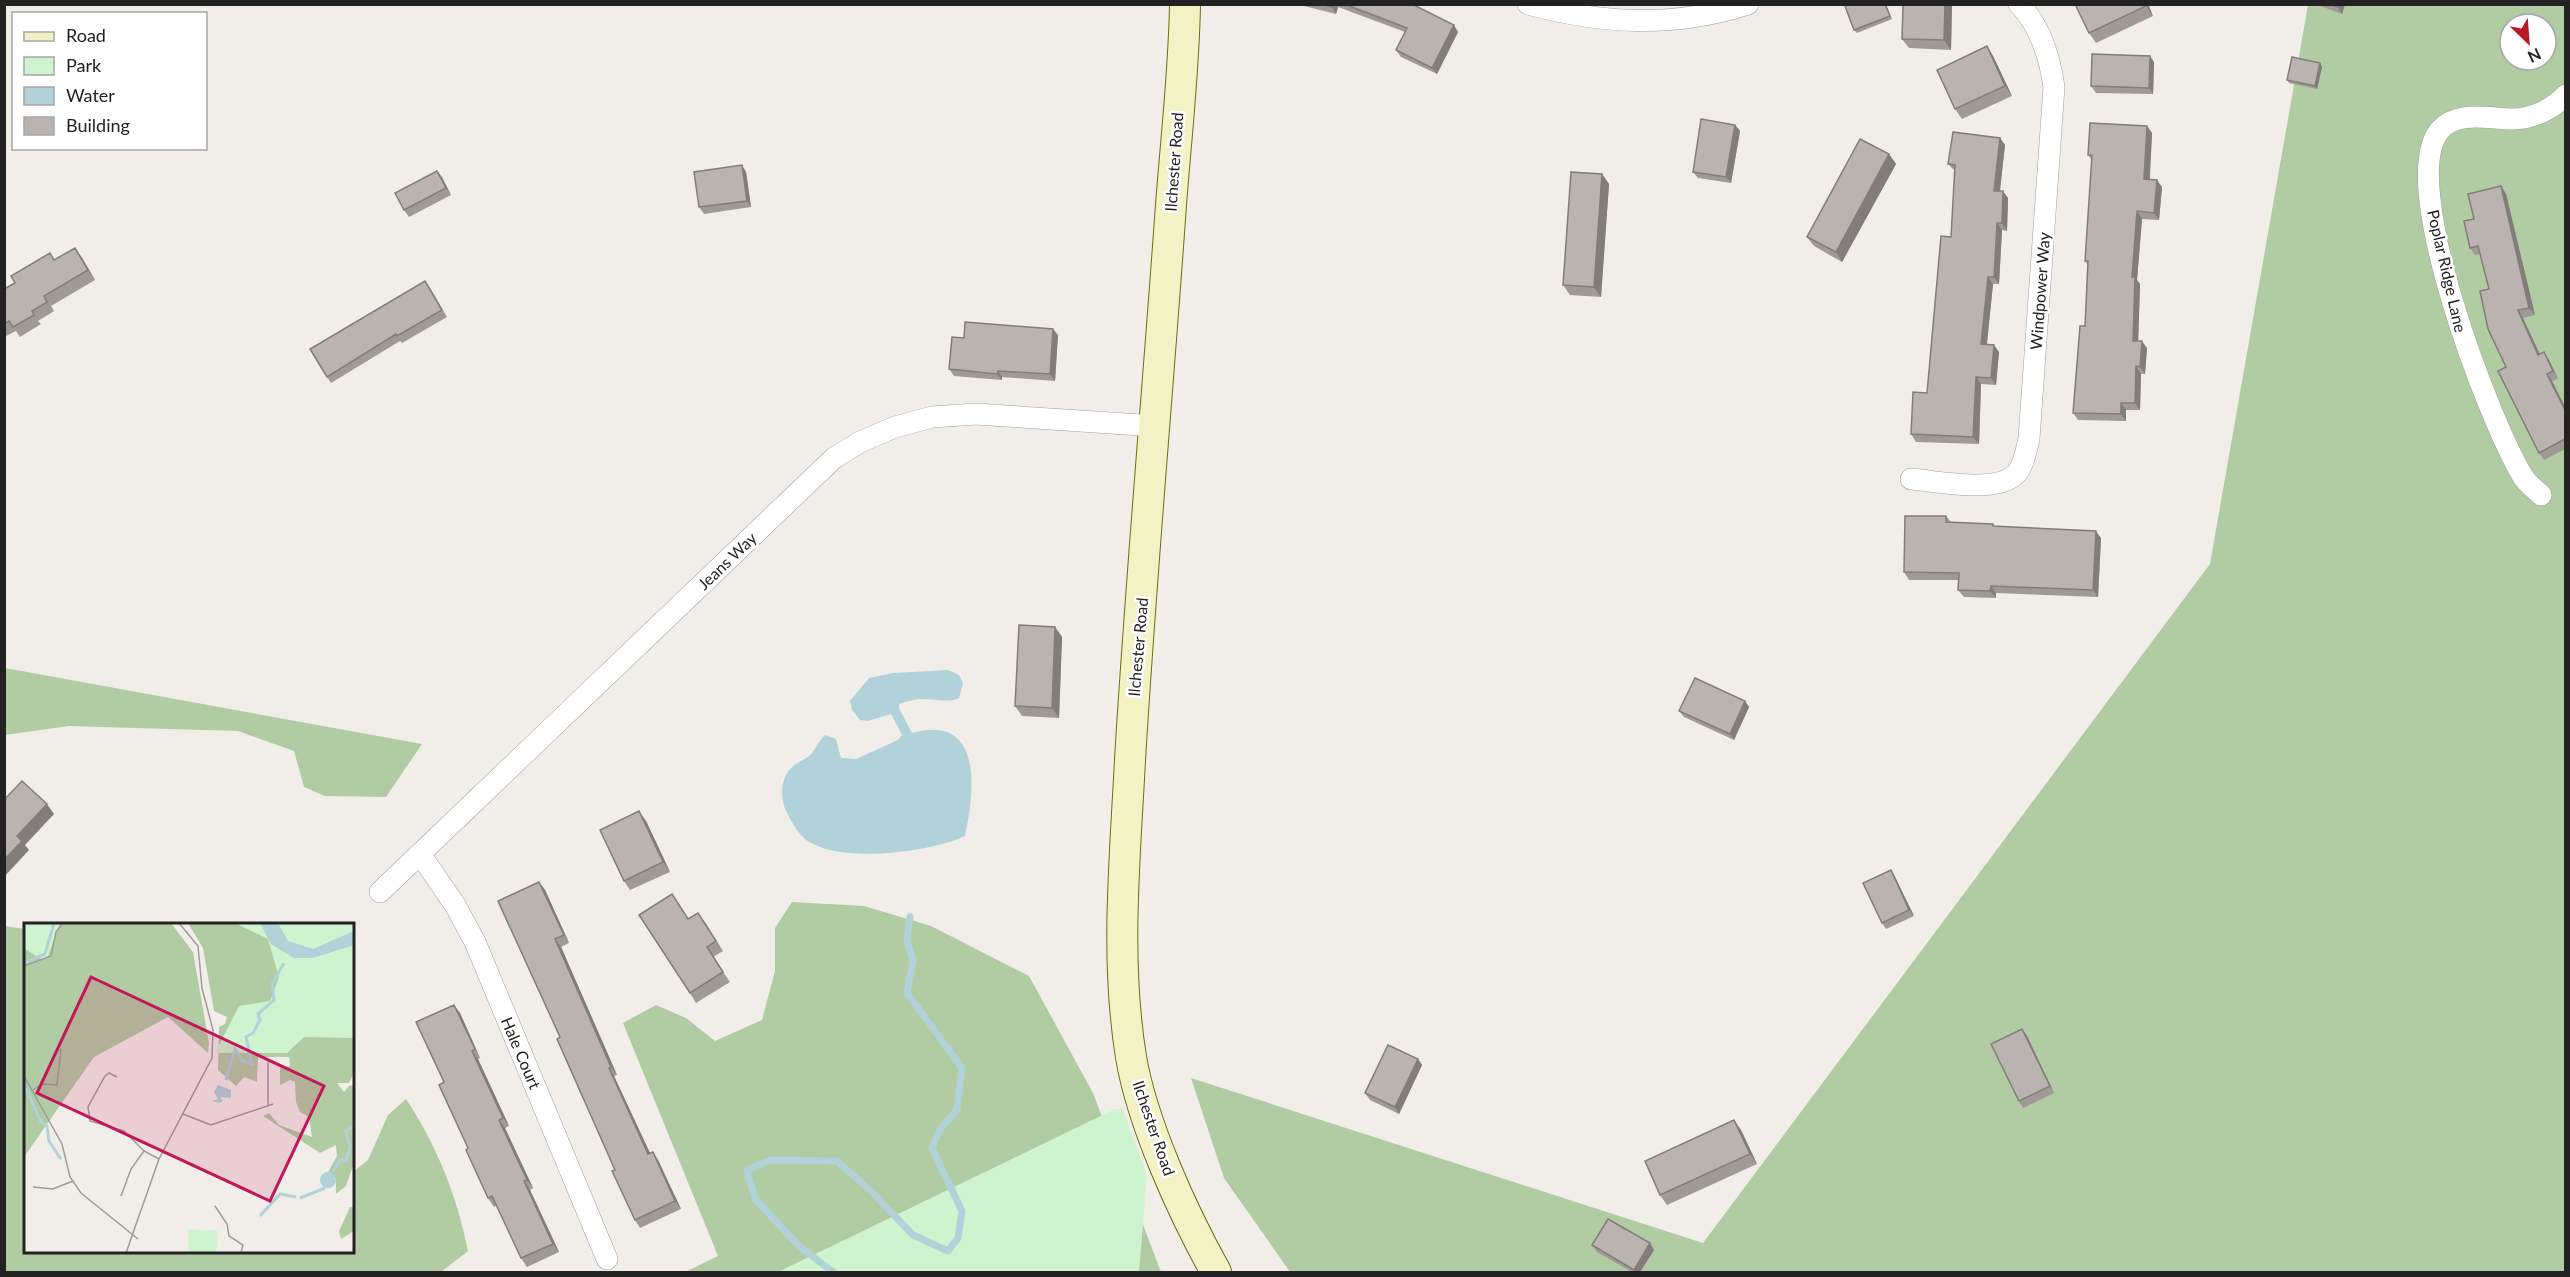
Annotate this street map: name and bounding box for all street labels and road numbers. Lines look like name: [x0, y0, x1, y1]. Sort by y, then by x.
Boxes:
street label: Ilchester Road: [1161, 112, 1186, 212]
street label: Poplar Ridge Lane: [2424, 208, 2471, 334]
street label: Windpower Way: [2026, 231, 2053, 351]
street label: Jeans Way: [693, 527, 761, 593]
street label: Ilchester Road: [1124, 597, 1151, 697]
street label: Hale Court: [498, 1014, 545, 1092]
street label: Ilchester Road: [1129, 1078, 1180, 1178]

